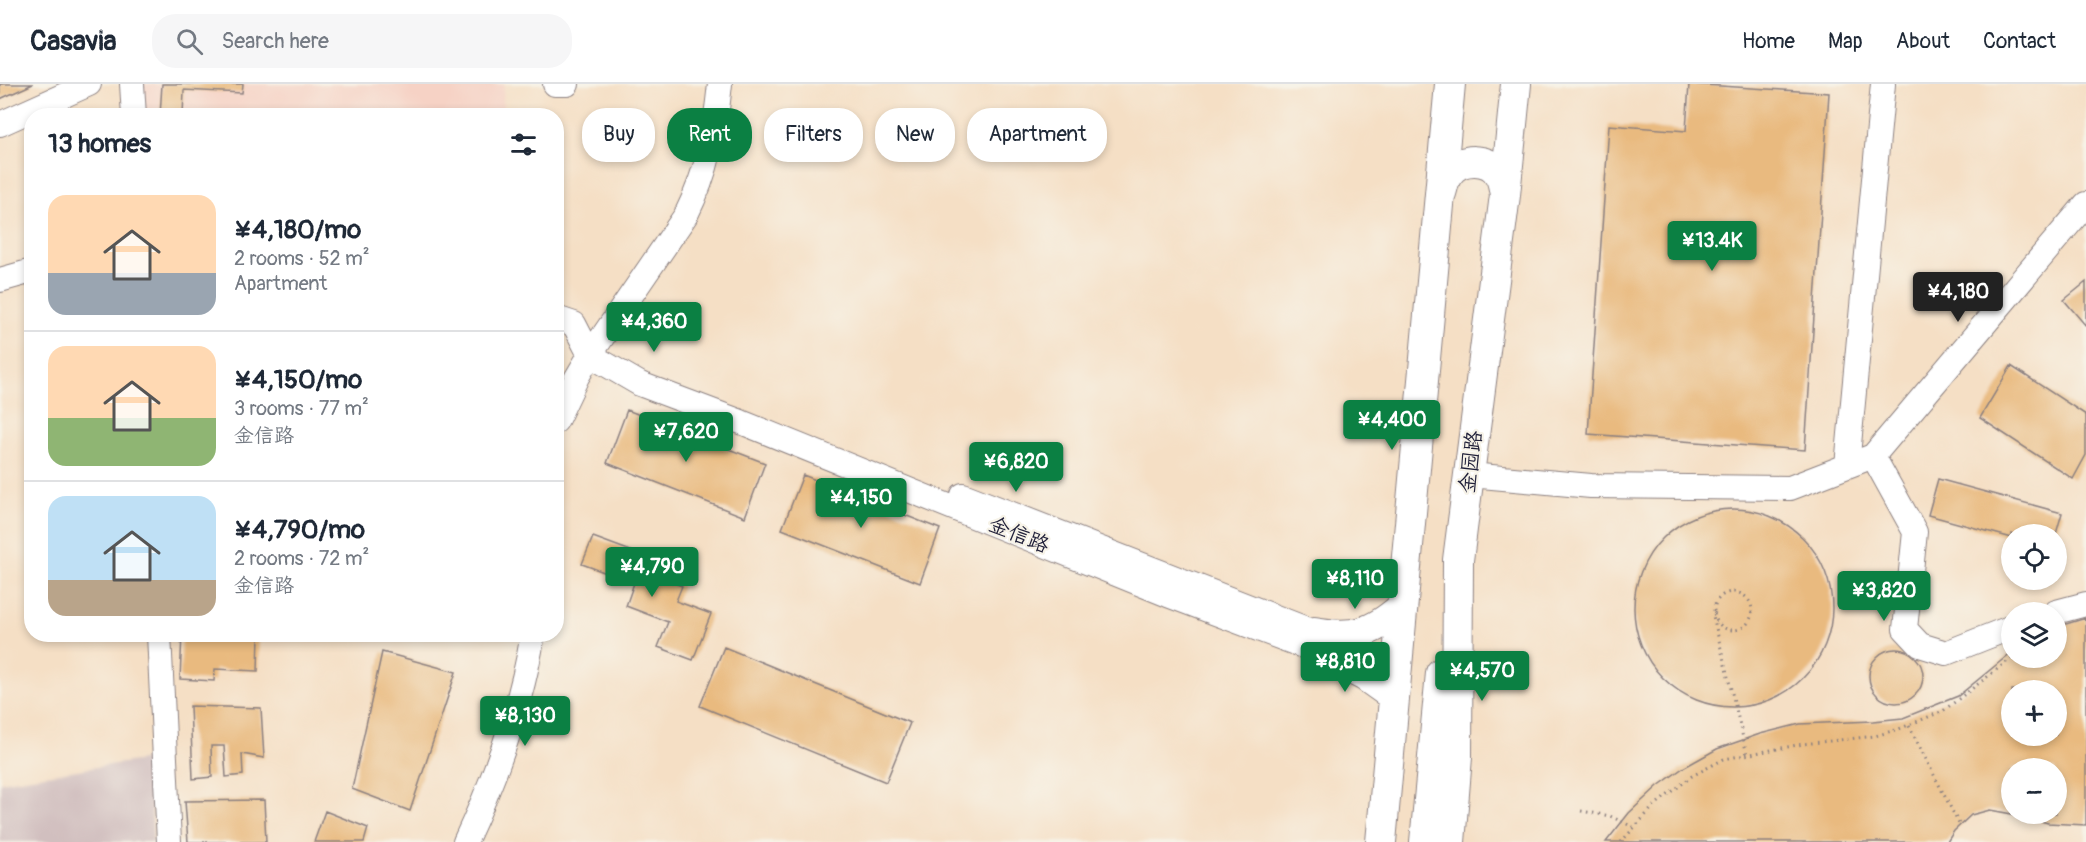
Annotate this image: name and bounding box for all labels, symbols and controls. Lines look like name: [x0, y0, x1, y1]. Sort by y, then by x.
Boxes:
search box: [152, 14, 572, 68]
text: Casavia: [30, 24, 116, 59]
icon: search: [173, 25, 206, 58]
text: Search here: [221, 27, 329, 55]
text: Home: [1742, 28, 1795, 55]
text: Map: [1828, 28, 1863, 55]
text: About: [1896, 28, 1950, 55]
text: Contact: [1983, 28, 2056, 55]
chip: Buy: [582, 108, 655, 162]
chip: Rent: [667, 108, 752, 162]
chip: Filters: [764, 108, 863, 162]
chip: New: [875, 108, 955, 162]
chip: Apartment: [967, 108, 1107, 162]
text: 13 homes: [48, 128, 151, 160]
icon: filters: [507, 128, 540, 161]
text: ¥4,180/mo: [234, 214, 361, 246]
icon: home: [96, 219, 168, 291]
pin: ¥13.4K: [1663, 221, 1761, 272]
text: ¥13.4K: [1682, 228, 1742, 253]
text: 2 rooms · 52 m²: [234, 246, 370, 271]
text: Apartment: [234, 271, 327, 296]
pin: ¥4,180: [1909, 272, 2007, 323]
text: ¥4,180: [1927, 279, 1989, 304]
pin: ¥4,360: [605, 302, 703, 353]
text: ¥4,360: [620, 309, 688, 334]
text: ¥4,150/mo: [234, 364, 362, 396]
icon: home: [96, 370, 168, 442]
text: 3 rooms · 77 m²: [234, 396, 369, 421]
pin: ¥4,400: [1343, 400, 1441, 451]
text: ¥4,400: [1357, 407, 1427, 432]
pin: ¥7,620: [637, 412, 735, 463]
text: ¥7,620: [653, 419, 719, 444]
text: 金信路: [234, 423, 294, 448]
street label: 金园路: [1454, 429, 1488, 495]
pin: ¥6,820: [967, 442, 1065, 493]
text: ¥6,820: [983, 449, 1049, 474]
pin: ¥4,150: [812, 478, 910, 529]
text: ¥4,150: [830, 485, 892, 510]
street label: 金信路: [985, 511, 1053, 559]
text: ¥4,790/mo: [234, 514, 365, 546]
icon: home: [96, 520, 168, 592]
map controls: [2001, 524, 2067, 824]
button: locate: [2001, 524, 2067, 590]
text: 2 rooms · 72 m²: [234, 546, 369, 571]
pin: ¥4,790: [603, 547, 701, 598]
text: ¥4,790: [619, 554, 685, 579]
pin: ¥8,110: [1306, 559, 1404, 610]
text: ¥8,110: [1326, 566, 1384, 591]
pin: ¥3,820: [1835, 571, 1933, 622]
text: 金信路: [234, 573, 294, 598]
text: ¥3,820: [1851, 578, 1917, 603]
button: layers: [2001, 602, 2067, 668]
pin: ¥8,810: [1296, 642, 1394, 693]
text: ¥8,810: [1315, 649, 1375, 674]
pin: ¥4,570: [1433, 651, 1531, 702]
text: ¥4,570: [1449, 658, 1515, 683]
button: +: [2001, 680, 2067, 746]
pin: ¥8,130: [476, 696, 574, 747]
text: ¥8,130: [494, 703, 556, 728]
button: −: [2001, 758, 2067, 824]

